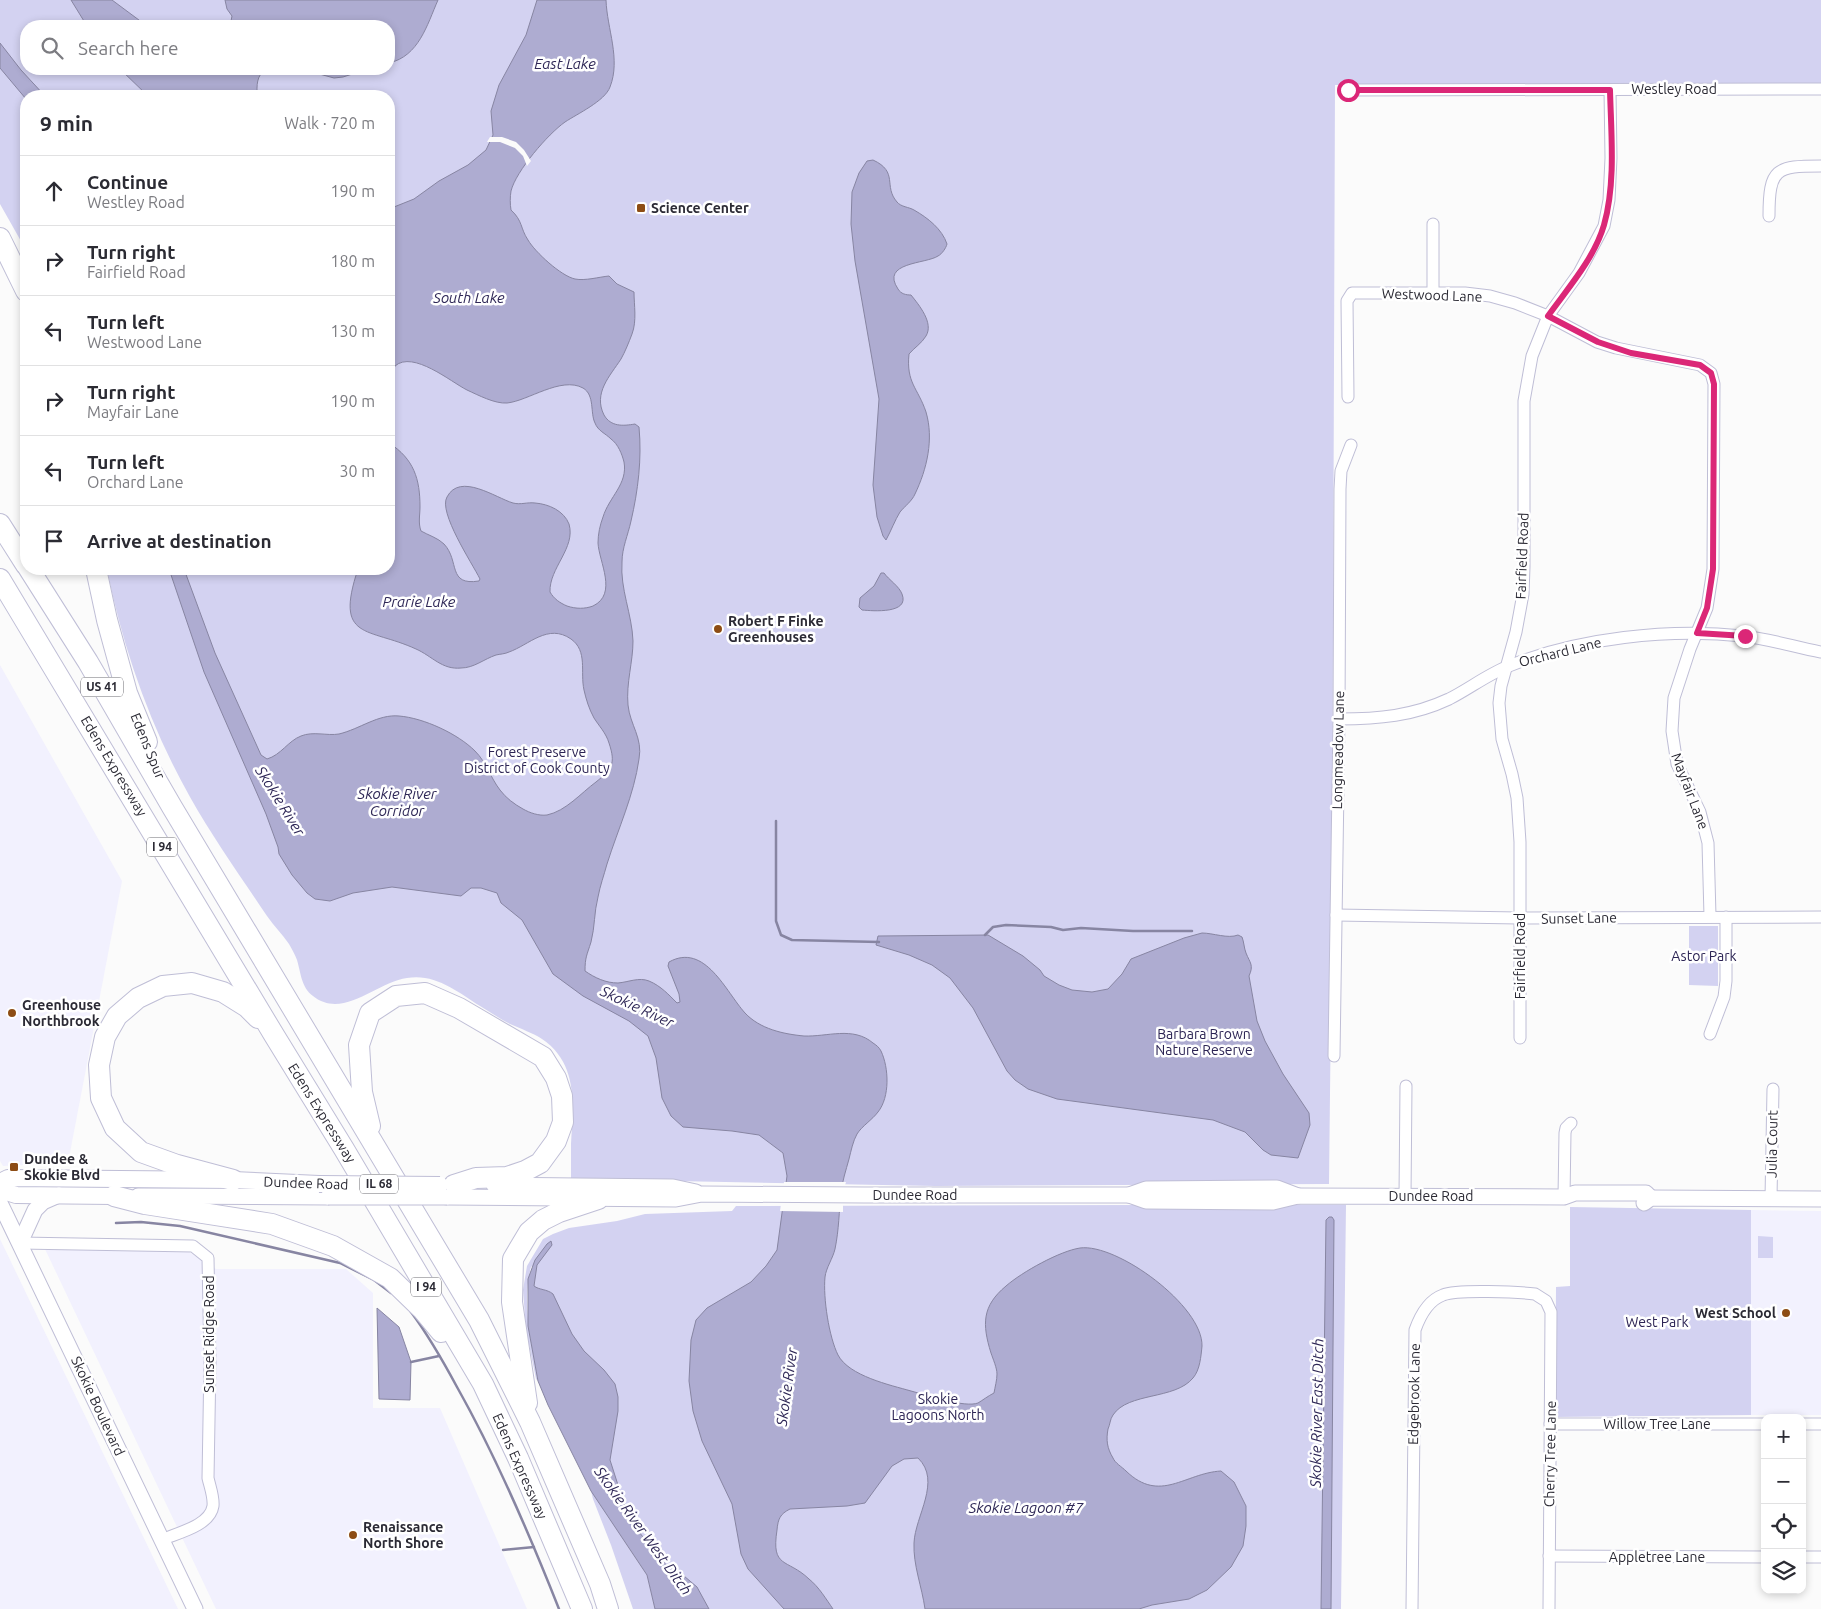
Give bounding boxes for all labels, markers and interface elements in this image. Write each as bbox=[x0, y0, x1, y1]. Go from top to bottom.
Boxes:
search box bbox=[20, 20, 395, 75]
icon: search bbox=[38, 34, 66, 62]
text: Search here bbox=[78, 37, 178, 59]
water label: East Lake bbox=[534, 55, 596, 72]
route start bbox=[1337, 79, 1360, 102]
street label: Westley Road bbox=[1631, 81, 1717, 97]
text: 9 min bbox=[40, 111, 93, 135]
text: Walk · 720 m bbox=[284, 114, 375, 132]
text: Continue bbox=[87, 171, 168, 193]
icon: ahead bbox=[40, 177, 68, 205]
text: 190 m bbox=[330, 182, 375, 200]
text: Westley Road bbox=[87, 193, 185, 211]
place label: Science Center bbox=[651, 200, 749, 216]
marker: Science Center bbox=[635, 202, 647, 214]
text: Turn right bbox=[87, 241, 175, 263]
icon: right bbox=[40, 247, 68, 275]
text: 180 m bbox=[330, 252, 375, 270]
text: Fairfield Road bbox=[87, 263, 186, 281]
street label: Westwood Lane bbox=[1381, 285, 1483, 305]
water label: South Lake bbox=[432, 289, 505, 306]
text: Turn left bbox=[87, 311, 165, 333]
icon: left bbox=[40, 317, 68, 345]
text: 130 m bbox=[330, 322, 375, 340]
text: Westwood Lane bbox=[87, 333, 202, 351]
text: Turn right bbox=[87, 381, 175, 403]
icon: right bbox=[40, 387, 68, 415]
text: 190 m bbox=[330, 392, 375, 410]
text: Mayfair Lane bbox=[87, 403, 179, 421]
text: Turn left bbox=[87, 451, 165, 473]
icon: left bbox=[40, 457, 68, 485]
text: 30 m bbox=[339, 462, 375, 480]
text: Orchard Lane bbox=[87, 473, 184, 491]
street label: Fairfield Road bbox=[1512, 512, 1532, 600]
icon: arrive bbox=[40, 527, 68, 555]
text: Arrive at destination bbox=[87, 530, 272, 552]
water label: Prarie Lake bbox=[383, 593, 456, 610]
place label: Robert F Finke Greenhouses bbox=[728, 613, 824, 645]
marker: Robert F Finke Greenhouses bbox=[712, 623, 724, 635]
route end bbox=[1734, 625, 1757, 648]
street label: Orchard Lane bbox=[1517, 634, 1603, 670]
road number: US 41 bbox=[81, 678, 123, 696]
street label: Longmeadow Lane bbox=[1329, 690, 1347, 810]
street label: Edens Spur bbox=[128, 711, 169, 782]
street label: Edens Expressway bbox=[78, 713, 150, 819]
park label: Forest Preserve District of Cook County bbox=[464, 744, 610, 776]
street label: Mayfair Lane bbox=[1668, 751, 1712, 831]
water label: Skokie River bbox=[252, 762, 309, 840]
water label: Skokie River Corridor bbox=[357, 785, 438, 819]
road number: I 94 bbox=[147, 838, 177, 856]
street label: Sunset Lane bbox=[1541, 909, 1617, 927]
street label: Fairfield Road bbox=[1512, 913, 1528, 999]
park label: Astor Park bbox=[1671, 948, 1737, 964]
water label: Skokie River bbox=[597, 982, 678, 1031]
place label: Greenhouse Northbrook bbox=[22, 997, 101, 1029]
marker: Greenhouse Northbrook bbox=[6, 1007, 18, 1019]
park label: Barbara Brown Nature Reserve bbox=[1155, 1026, 1253, 1058]
street label: Edens Expressway bbox=[285, 1060, 359, 1166]
street label: Julia Court bbox=[1763, 1109, 1781, 1178]
place label: Dundee & Skokie Blvd bbox=[24, 1151, 100, 1183]
marker: Dundee & Skokie Blvd bbox=[8, 1161, 20, 1173]
street label: Dundee Road bbox=[263, 1174, 349, 1192]
road number: IL 68 bbox=[360, 1174, 398, 1194]
street label: Dundee Road bbox=[873, 1187, 958, 1203]
street label: Dundee Road bbox=[1389, 1188, 1474, 1204]
street label: Sunset Ridge Road bbox=[201, 1275, 217, 1393]
road number: I 94 bbox=[411, 1277, 441, 1296]
place label: West School bbox=[1695, 1305, 1776, 1321]
marker: West School bbox=[1780, 1307, 1792, 1319]
park label: West Park bbox=[1625, 1314, 1689, 1330]
water label: Skokie River East Ditch bbox=[1307, 1338, 1326, 1489]
street label: Edgebrook Lane bbox=[1405, 1343, 1423, 1445]
water label: Skokie River bbox=[772, 1345, 801, 1428]
street label: Skokie Boulevard bbox=[68, 1354, 128, 1458]
park label: Skokie Lagoons North bbox=[891, 1391, 985, 1423]
street label: Cherry Tree Lane bbox=[1541, 1401, 1559, 1507]
street label: Edens Expressway bbox=[489, 1411, 551, 1522]
map controls bbox=[1761, 1414, 1806, 1594]
button: + bbox=[1761, 1414, 1806, 1459]
street label: Willow Tree Lane bbox=[1603, 1416, 1711, 1432]
button: − bbox=[1761, 1459, 1806, 1504]
water label: Skokie River West Ditch bbox=[591, 1463, 696, 1598]
water label: Skokie Lagoon #7 bbox=[968, 1499, 1084, 1516]
button: locate bbox=[1761, 1504, 1806, 1549]
place label: Renaissance North Shore bbox=[363, 1519, 443, 1551]
marker: Renaissance North Shore bbox=[347, 1529, 359, 1541]
street label: Appletree Lane bbox=[1609, 1549, 1705, 1565]
button: layers bbox=[1761, 1549, 1806, 1594]

